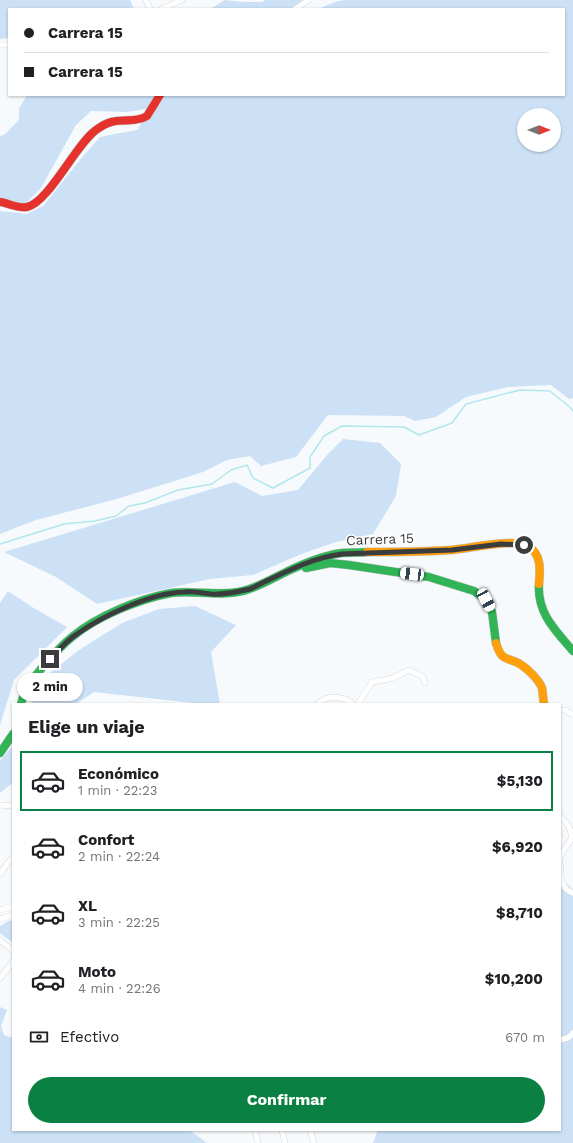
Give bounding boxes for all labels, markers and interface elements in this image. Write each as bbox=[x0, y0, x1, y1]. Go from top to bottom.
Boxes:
text: Carrera 15 bbox=[48, 24, 123, 42]
text: Carrera 15 bbox=[48, 63, 123, 81]
north arrow bbox=[517, 108, 561, 152]
map controls bbox=[517, 108, 561, 152]
street label: Carrera 15 bbox=[346, 530, 414, 548]
route start bbox=[515, 536, 533, 554]
car bbox=[399, 567, 425, 581]
car bbox=[475, 587, 497, 613]
route end bbox=[41, 650, 59, 668]
callout: 2 min bbox=[17, 673, 83, 701]
text: 2 min bbox=[32, 679, 68, 694]
text: Elige un viaje bbox=[28, 716, 145, 737]
icon: car bbox=[30, 763, 66, 799]
text: Económico bbox=[78, 765, 159, 783]
text: $5,130 bbox=[497, 772, 543, 790]
text: 1 min · 22:23 bbox=[78, 783, 157, 798]
icon: car bbox=[30, 829, 66, 865]
text: Confort bbox=[78, 831, 134, 849]
text: $6,920 bbox=[492, 838, 543, 856]
text: 2 min · 22:24 bbox=[78, 849, 160, 864]
icon: car bbox=[30, 895, 66, 931]
text: XL bbox=[78, 897, 97, 915]
text: $8,710 bbox=[496, 904, 543, 922]
text: 3 min · 22:25 bbox=[78, 915, 160, 930]
icon: car bbox=[30, 961, 66, 997]
text: Moto bbox=[78, 963, 116, 981]
text: $10,200 bbox=[485, 970, 543, 988]
text: 4 min · 22:26 bbox=[78, 981, 161, 996]
icon: cash bbox=[28, 1026, 50, 1048]
text: Efectivo bbox=[60, 1028, 119, 1046]
text: 670 m bbox=[505, 1030, 545, 1045]
button: Confirmar bbox=[28, 1077, 545, 1123]

